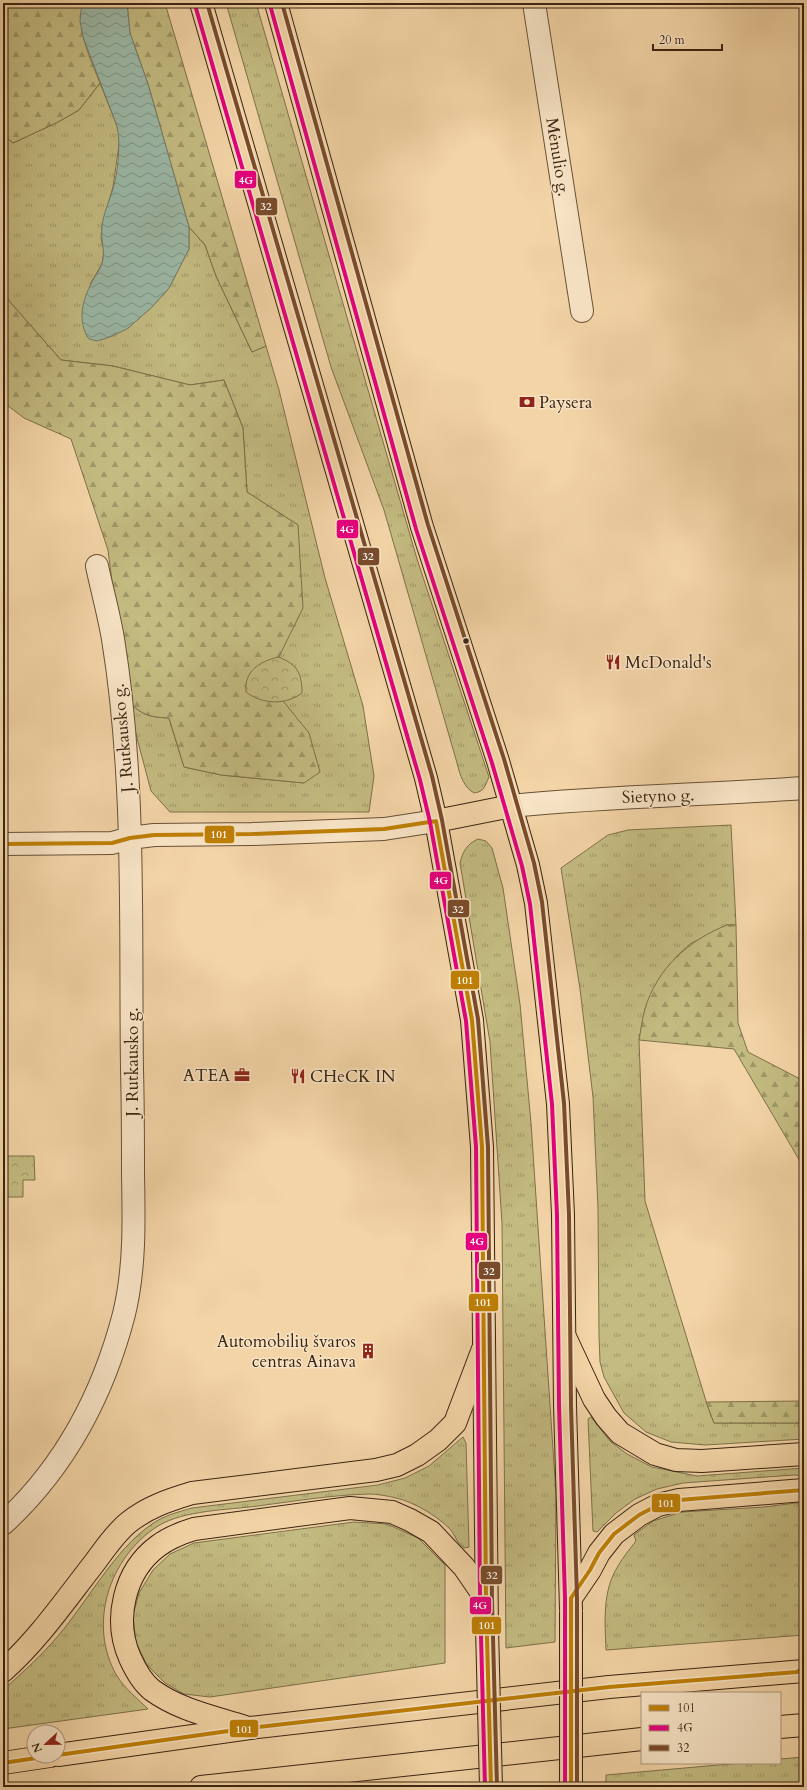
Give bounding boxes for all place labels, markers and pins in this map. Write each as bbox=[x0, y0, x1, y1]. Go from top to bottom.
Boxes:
place label: Paysera bbox=[539, 391, 593, 414]
bank icon: Paysera bbox=[518, 393, 536, 411]
unlabelled marker bbox=[461, 636, 471, 646]
place label: McDonald's bbox=[625, 651, 712, 674]
restaurant icon: McDonald's bbox=[604, 653, 622, 671]
place label: ATEA bbox=[183, 1064, 231, 1087]
place label: CHeCK IN bbox=[310, 1065, 396, 1088]
office icon: ATEA bbox=[233, 1066, 251, 1084]
restaurant icon: CHeCK IN bbox=[289, 1067, 307, 1085]
place label: Automobilių švaros centras Ainava bbox=[217, 1330, 357, 1373]
building icon: Automobilių švaros centras Ainava bbox=[359, 1342, 377, 1360]

